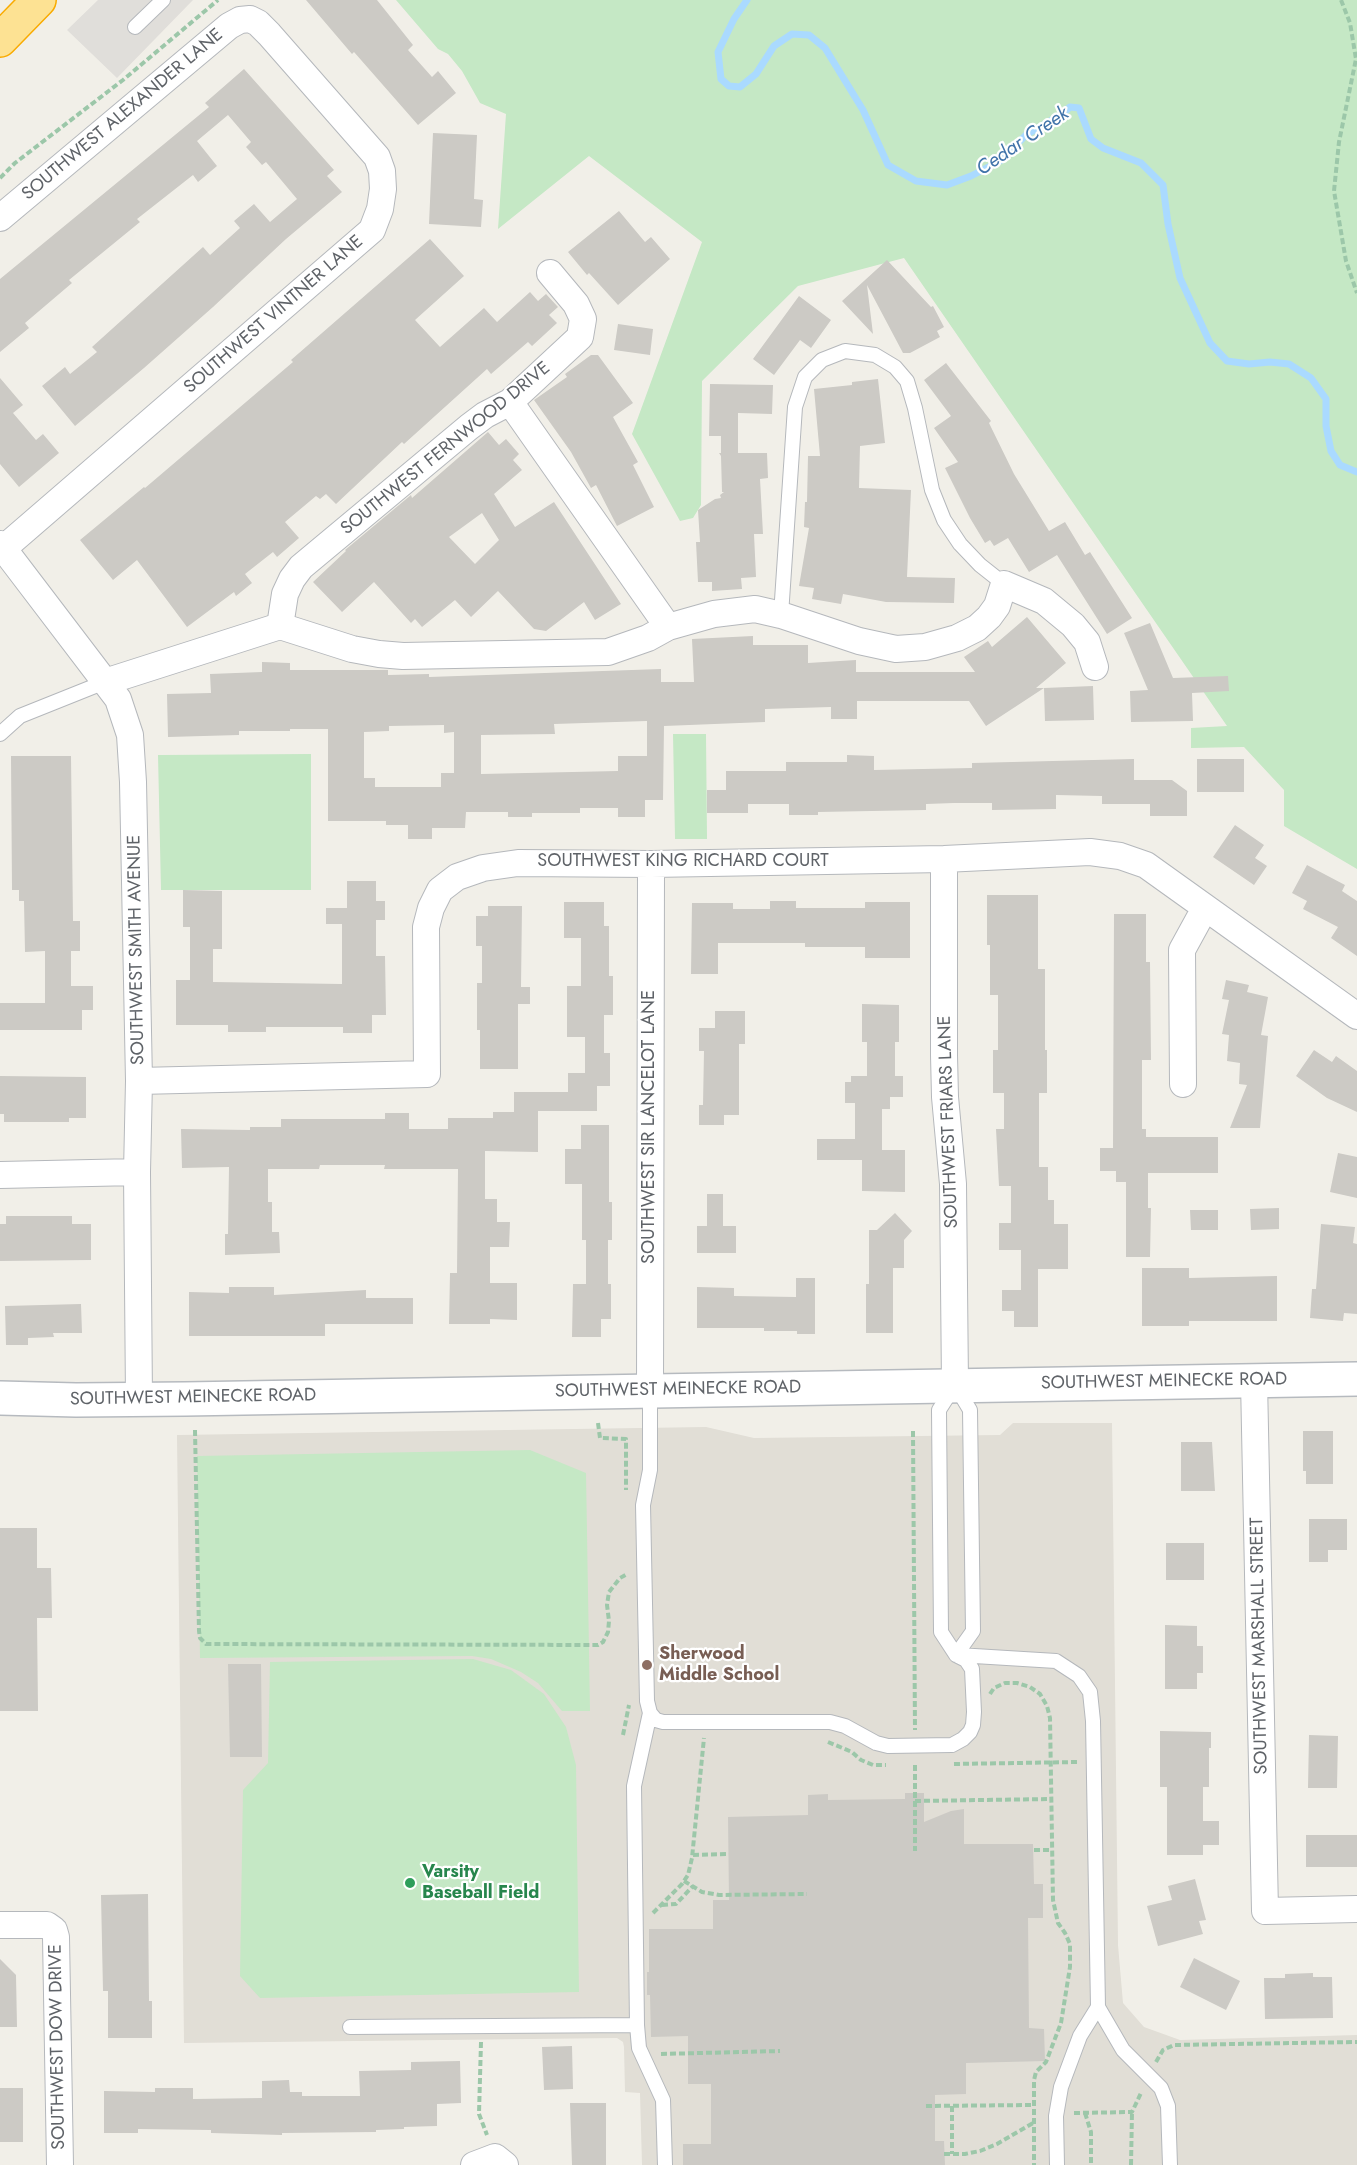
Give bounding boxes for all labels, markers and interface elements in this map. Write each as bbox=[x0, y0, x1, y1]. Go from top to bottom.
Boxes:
street label: SOUTHWEST ALEXANDER LANE bbox=[18, 25, 228, 205]
water label: Cedar Creek bbox=[972, 102, 1074, 182]
street label: SOUTHWEST VINTNER LANE bbox=[180, 231, 368, 399]
street label: SOUTHWEST FERNWOOD DRIVE bbox=[337, 358, 555, 540]
street label: SOUTHWEST SMITH AVENUE bbox=[124, 835, 150, 1065]
street label: SOUTHWEST KING RICHARD COURT bbox=[537, 851, 829, 873]
street label: SOUTHWEST SIR LANCELOT LANE bbox=[639, 990, 661, 1264]
street label: SOUTHWEST FRIARS LANE bbox=[934, 1015, 964, 1229]
street label: SOUTHWEST MEINECKE ROAD bbox=[1041, 1369, 1287, 1395]
street label: SOUTHWEST MEINECKE ROAD bbox=[555, 1377, 801, 1403]
street label: SOUTHWEST MEINECKE ROAD bbox=[70, 1385, 316, 1411]
street label: SOUTHWEST MARSHALL STREET bbox=[1247, 1517, 1273, 1775]
place label: Sherwood Middle School bbox=[659, 1644, 779, 1686]
marker: Sherwood Middle School bbox=[640, 1658, 654, 1672]
place label: Varsity Baseball Field bbox=[422, 1862, 539, 1904]
marker: Varsity Baseball Field bbox=[403, 1876, 417, 1890]
street label: SOUTHWEST DOW DRIVE bbox=[45, 1944, 71, 2150]

